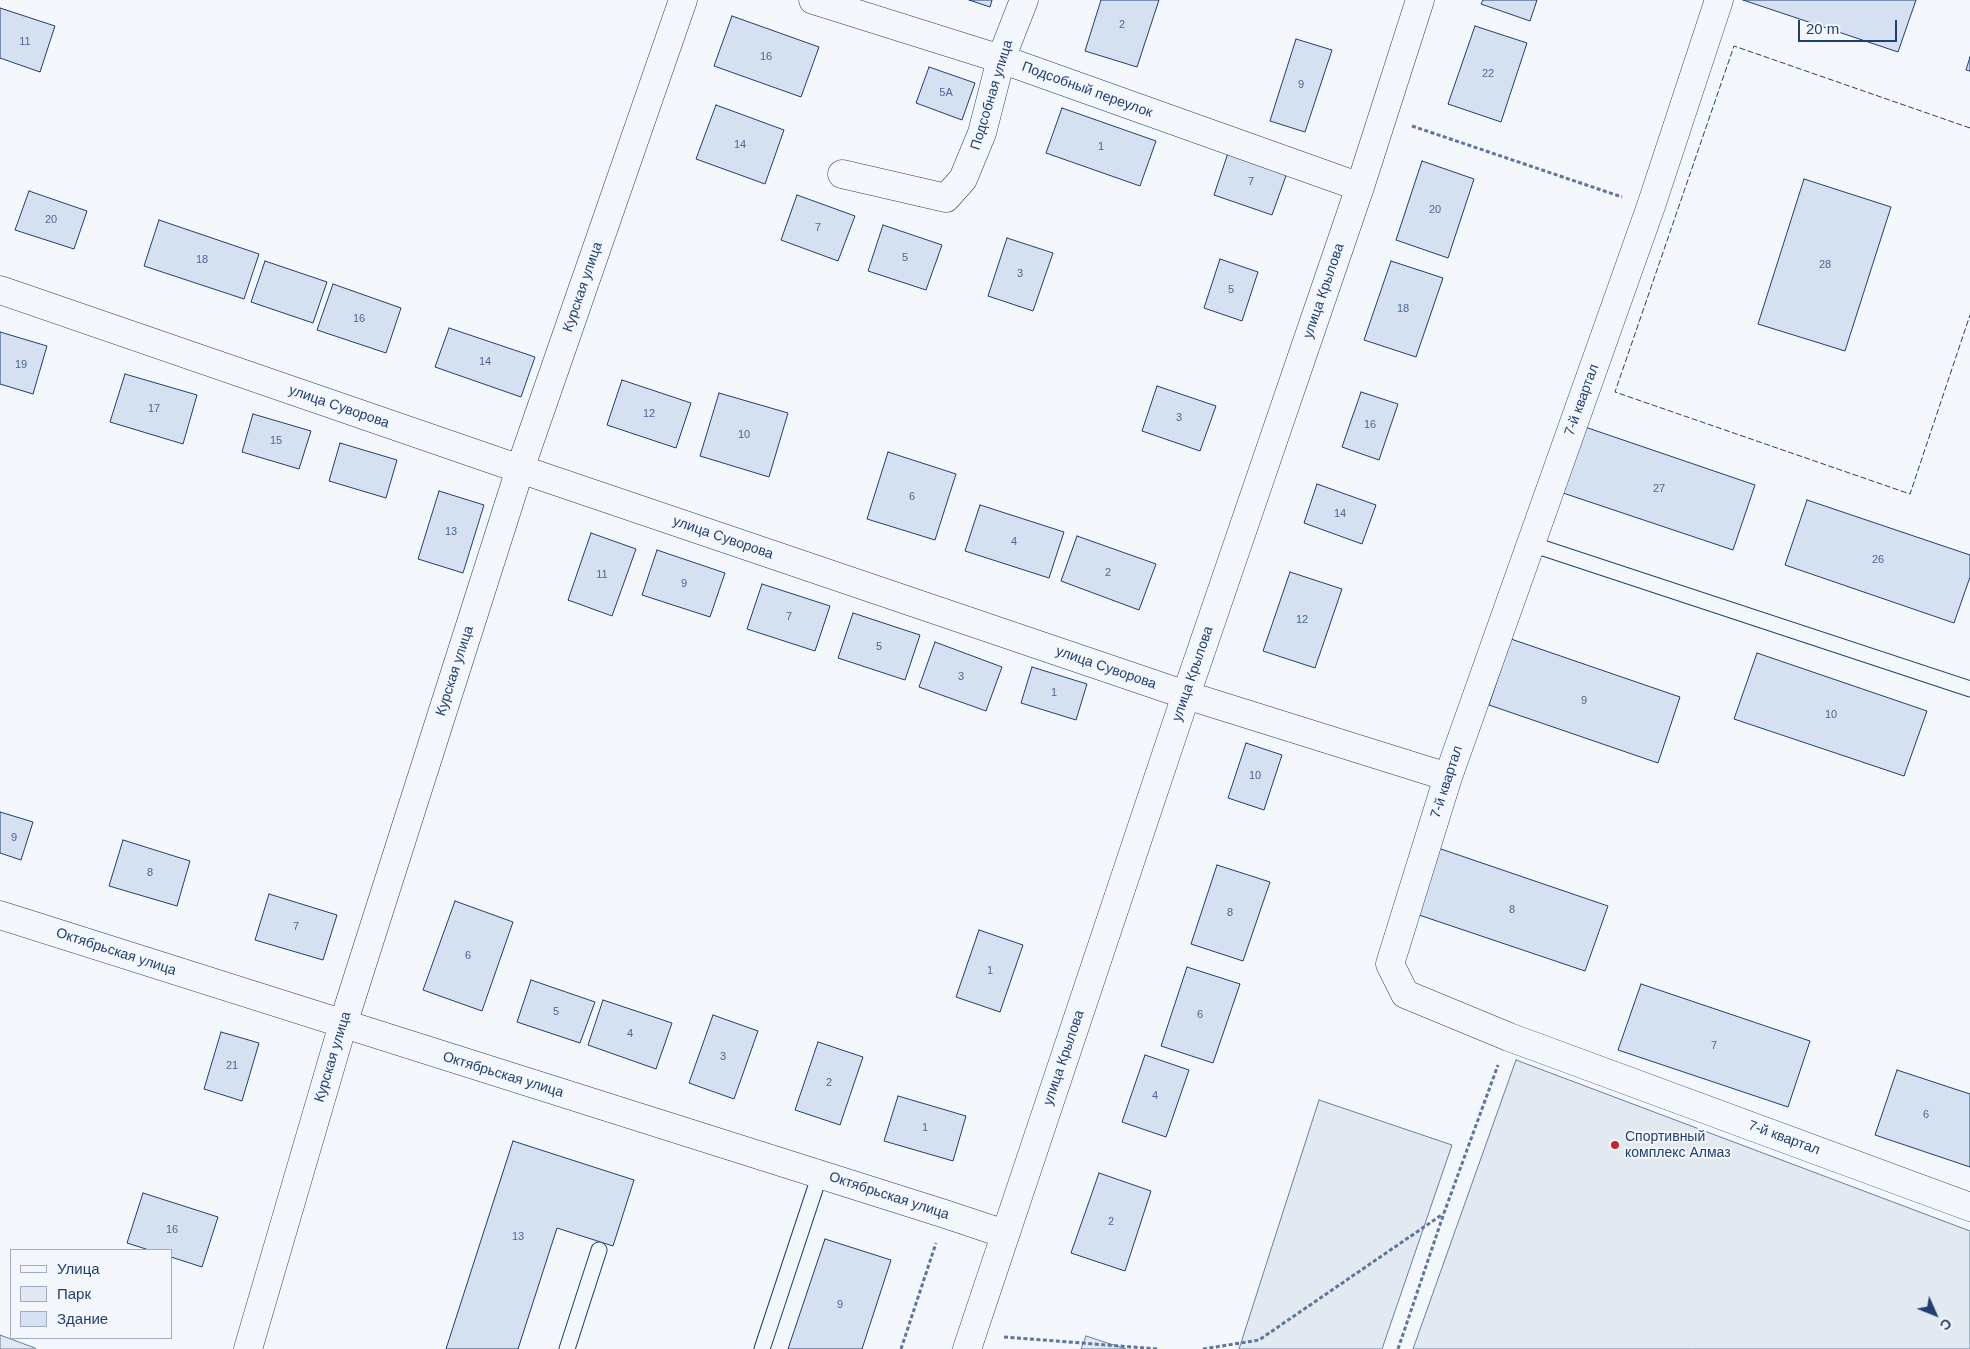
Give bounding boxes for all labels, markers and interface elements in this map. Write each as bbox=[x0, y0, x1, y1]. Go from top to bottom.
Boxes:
scale bar bbox=[1800, 10, 1899, 42]
house number: 2 bbox=[1119, 18, 1125, 32]
text: 20 m bbox=[1806, 20, 1839, 37]
house number: 11 bbox=[19, 35, 31, 49]
street label: Подсобная улица bbox=[967, 38, 1017, 152]
house number: 16 bbox=[760, 50, 772, 64]
street label: Подсобный переулок bbox=[1019, 59, 1155, 121]
house number: 22 bbox=[1482, 67, 1494, 81]
house number: 9 bbox=[1298, 78, 1304, 92]
house number: 5А bbox=[939, 86, 953, 100]
house number: 14 bbox=[734, 138, 746, 152]
house number: 1 bbox=[1098, 140, 1104, 154]
house number: 7 bbox=[1248, 175, 1254, 189]
house number: 20 bbox=[1429, 203, 1441, 217]
house number: 20 bbox=[45, 213, 57, 227]
house number: 7 bbox=[815, 221, 821, 235]
street label: Курская улица bbox=[560, 240, 606, 334]
street label: улица Крылова bbox=[1300, 241, 1348, 341]
house number: 5 bbox=[902, 251, 908, 265]
house number: 18 bbox=[196, 253, 208, 267]
house number: 28 bbox=[1819, 258, 1831, 272]
house number: 3 bbox=[1017, 267, 1023, 281]
house number: 5 bbox=[1228, 283, 1234, 297]
house number: 18 bbox=[1397, 302, 1409, 316]
house number: 16 bbox=[353, 312, 365, 326]
house number: 14 bbox=[479, 355, 491, 369]
house number: 19 bbox=[15, 358, 27, 372]
street label: 7-й квартал bbox=[1561, 362, 1603, 438]
street label: улица Суворова bbox=[287, 382, 391, 432]
house number: 17 bbox=[148, 402, 160, 416]
house number: 12 bbox=[643, 407, 655, 421]
house number: 3 bbox=[1176, 411, 1182, 425]
house number: 16 bbox=[1364, 418, 1376, 432]
house number: 10 bbox=[738, 428, 750, 442]
house number: 15 bbox=[270, 434, 282, 448]
house number: 27 bbox=[1653, 482, 1665, 496]
house number: 6 bbox=[909, 490, 915, 504]
house number: 14 bbox=[1334, 507, 1346, 521]
street label: улица Суворова bbox=[671, 513, 775, 563]
house number: 13 bbox=[445, 525, 457, 539]
house number: 4 bbox=[1011, 535, 1017, 549]
house number: 26 bbox=[1872, 553, 1884, 567]
house number: 2 bbox=[1105, 566, 1111, 580]
house number: 11 bbox=[596, 568, 608, 582]
house number: 9 bbox=[681, 577, 687, 591]
house number: 7 bbox=[786, 610, 792, 624]
house number: 12 bbox=[1296, 613, 1308, 627]
street label: Курская улица bbox=[432, 624, 478, 718]
street label: улица Крылова bbox=[1169, 624, 1217, 724]
house number: 5 bbox=[876, 640, 882, 654]
street label: улица Суворова bbox=[1054, 643, 1158, 693]
house number: 3 bbox=[958, 670, 964, 684]
house number: 1 bbox=[1051, 686, 1057, 700]
house number: 9 bbox=[1581, 694, 1587, 708]
house number: 10 bbox=[1825, 708, 1837, 722]
street label: 7-й квартал bbox=[1427, 744, 1467, 820]
house number: 10 bbox=[1249, 769, 1261, 783]
house number: 9 bbox=[11, 831, 17, 845]
house number: 8 bbox=[147, 866, 153, 880]
house number: 8 bbox=[1509, 903, 1515, 917]
house number: 8 bbox=[1227, 906, 1233, 920]
house number: 7 bbox=[293, 920, 299, 934]
street label: Октябрьская улица bbox=[54, 925, 178, 979]
house number: 6 bbox=[465, 949, 471, 963]
house number: 1 bbox=[987, 964, 993, 978]
house number: 5 bbox=[553, 1005, 559, 1019]
street label: улица Крылова bbox=[1040, 1008, 1088, 1108]
house number: 6 bbox=[1197, 1008, 1203, 1022]
street label: Курская улица bbox=[311, 1010, 355, 1104]
house number: 4 bbox=[627, 1027, 633, 1041]
house number: 7 bbox=[1711, 1039, 1717, 1053]
street label: Октябрьская улица bbox=[441, 1049, 565, 1101]
house number: 3 bbox=[720, 1050, 726, 1064]
house number: 21 bbox=[226, 1059, 238, 1073]
house number: 2 bbox=[826, 1076, 832, 1090]
house number: 4 bbox=[1152, 1089, 1158, 1103]
house number: 6 bbox=[1923, 1108, 1929, 1122]
street label: 7-й квартал bbox=[1746, 1117, 1822, 1159]
house number: 1 bbox=[922, 1121, 928, 1135]
place label: Спортивный комплекс Алмаз bbox=[1625, 1129, 1731, 1162]
marker: Спортивный комплекс Алмаз bbox=[1609, 1139, 1621, 1151]
street label: Октябрьская улица bbox=[827, 1169, 951, 1223]
house number: 2 bbox=[1108, 1215, 1114, 1229]
house number: 16 bbox=[166, 1223, 178, 1237]
house number: 13 bbox=[512, 1230, 524, 1244]
legend bbox=[10, 1249, 172, 1339]
text: Улица bbox=[57, 1260, 100, 1277]
text: Парк bbox=[57, 1285, 91, 1302]
north arrow bbox=[1910, 1289, 1960, 1339]
house number: 9 bbox=[837, 1298, 843, 1312]
text: Здание bbox=[57, 1310, 108, 1327]
text: С bbox=[1937, 1315, 1955, 1334]

